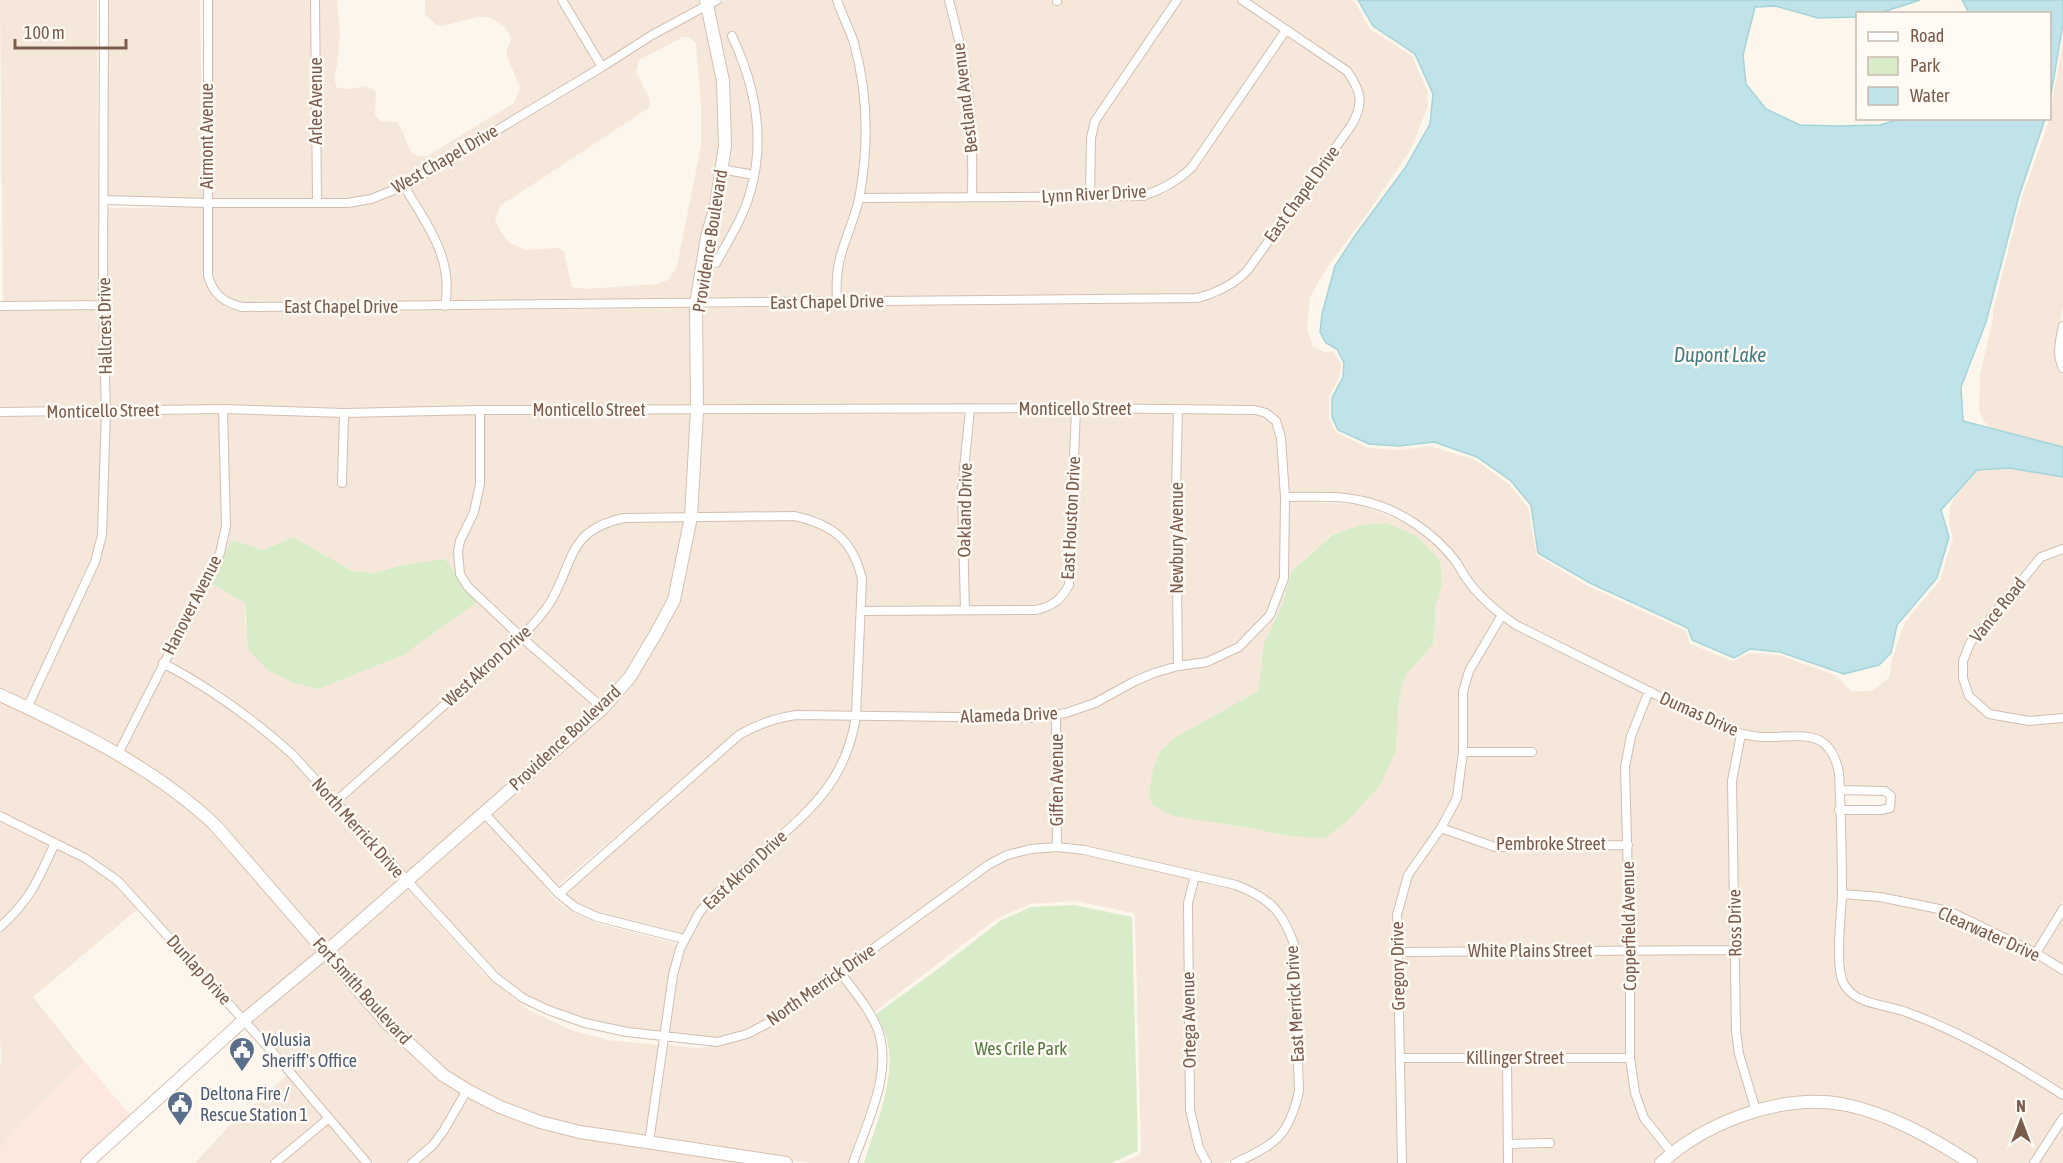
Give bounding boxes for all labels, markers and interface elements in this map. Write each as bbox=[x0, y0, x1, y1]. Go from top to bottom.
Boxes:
scale bar bbox=[15, 12, 126, 50]
legend bbox=[1856, 12, 2051, 120]
text: 100 m bbox=[24, 22, 65, 43]
text: Road bbox=[1910, 25, 1944, 46]
street label: Bestland Avenue bbox=[947, 42, 982, 154]
text: Park bbox=[1910, 55, 1940, 76]
street label: Arlee Avenue bbox=[305, 57, 326, 145]
street label: Airmont Avenue bbox=[196, 83, 217, 189]
text: Water bbox=[1910, 85, 1950, 106]
street label: West Chapel Drive bbox=[388, 120, 501, 197]
street label: East Chapel Drive bbox=[1260, 141, 1344, 246]
street label: Providence Boulevard bbox=[688, 168, 731, 314]
street label: Lynn River Drive bbox=[1041, 180, 1147, 207]
street label: Hallcrest Drive bbox=[93, 277, 116, 375]
street label: East Chapel Drive bbox=[770, 290, 884, 313]
street label: East Chapel Drive bbox=[284, 296, 398, 317]
water label: Dupont Lake bbox=[1674, 343, 1766, 366]
street label: Monticello Street bbox=[1018, 398, 1132, 419]
street label: Monticello Street bbox=[46, 399, 160, 422]
street label: Monticello Street bbox=[532, 399, 646, 420]
street label: East Houston Drive bbox=[1057, 456, 1084, 580]
street label: Oakland Drive bbox=[953, 463, 976, 557]
street label: Newbury Avenue bbox=[1166, 482, 1187, 594]
street label: Hanover Avenue bbox=[157, 552, 226, 658]
street label: Vance Road bbox=[1965, 573, 2030, 646]
street label: West Akron Drive bbox=[438, 621, 535, 711]
street label: Providence Boulevard bbox=[505, 681, 625, 795]
street label: Dumas Drive bbox=[1657, 687, 1742, 740]
street label: Alameda Drive bbox=[960, 702, 1058, 727]
street label: Giffen Avenue bbox=[1046, 734, 1067, 826]
street label: North Merrick Drive bbox=[308, 773, 409, 882]
street label: East Akron Drive bbox=[698, 826, 791, 914]
street label: Pembroke Street bbox=[1496, 833, 1606, 854]
street label: Copperfield Avenue bbox=[1617, 861, 1640, 991]
street label: Ross Drive bbox=[1723, 889, 1746, 957]
street label: Clearwater Drive bbox=[1935, 902, 2043, 965]
street label: Gregory Drive bbox=[1386, 921, 1409, 1011]
street label: Dunlap Drive bbox=[163, 930, 236, 1009]
street label: Fort Smith Boulevard bbox=[309, 933, 416, 1049]
street label: North Merrick Drive bbox=[762, 939, 879, 1030]
street label: White Plains Street bbox=[1468, 940, 1592, 961]
street label: East Merrick Drive bbox=[1281, 945, 1308, 1063]
street label: Ortega Avenue bbox=[1177, 971, 1200, 1069]
place label: Volusia Sheriff's Office bbox=[262, 1029, 357, 1071]
public building icon: Volusia Sheriff's Office bbox=[227, 1035, 257, 1073]
park label: Wes Crile Park bbox=[975, 1038, 1067, 1059]
street label: Killinger Street bbox=[1466, 1047, 1564, 1068]
place label: Deltona Fire / Rescue Station 1 bbox=[200, 1083, 308, 1125]
public building icon: Deltona Fire / Rescue Station 1 bbox=[165, 1089, 195, 1127]
north arrow bbox=[1991, 1091, 2051, 1151]
text: N bbox=[2016, 1097, 2026, 1115]

